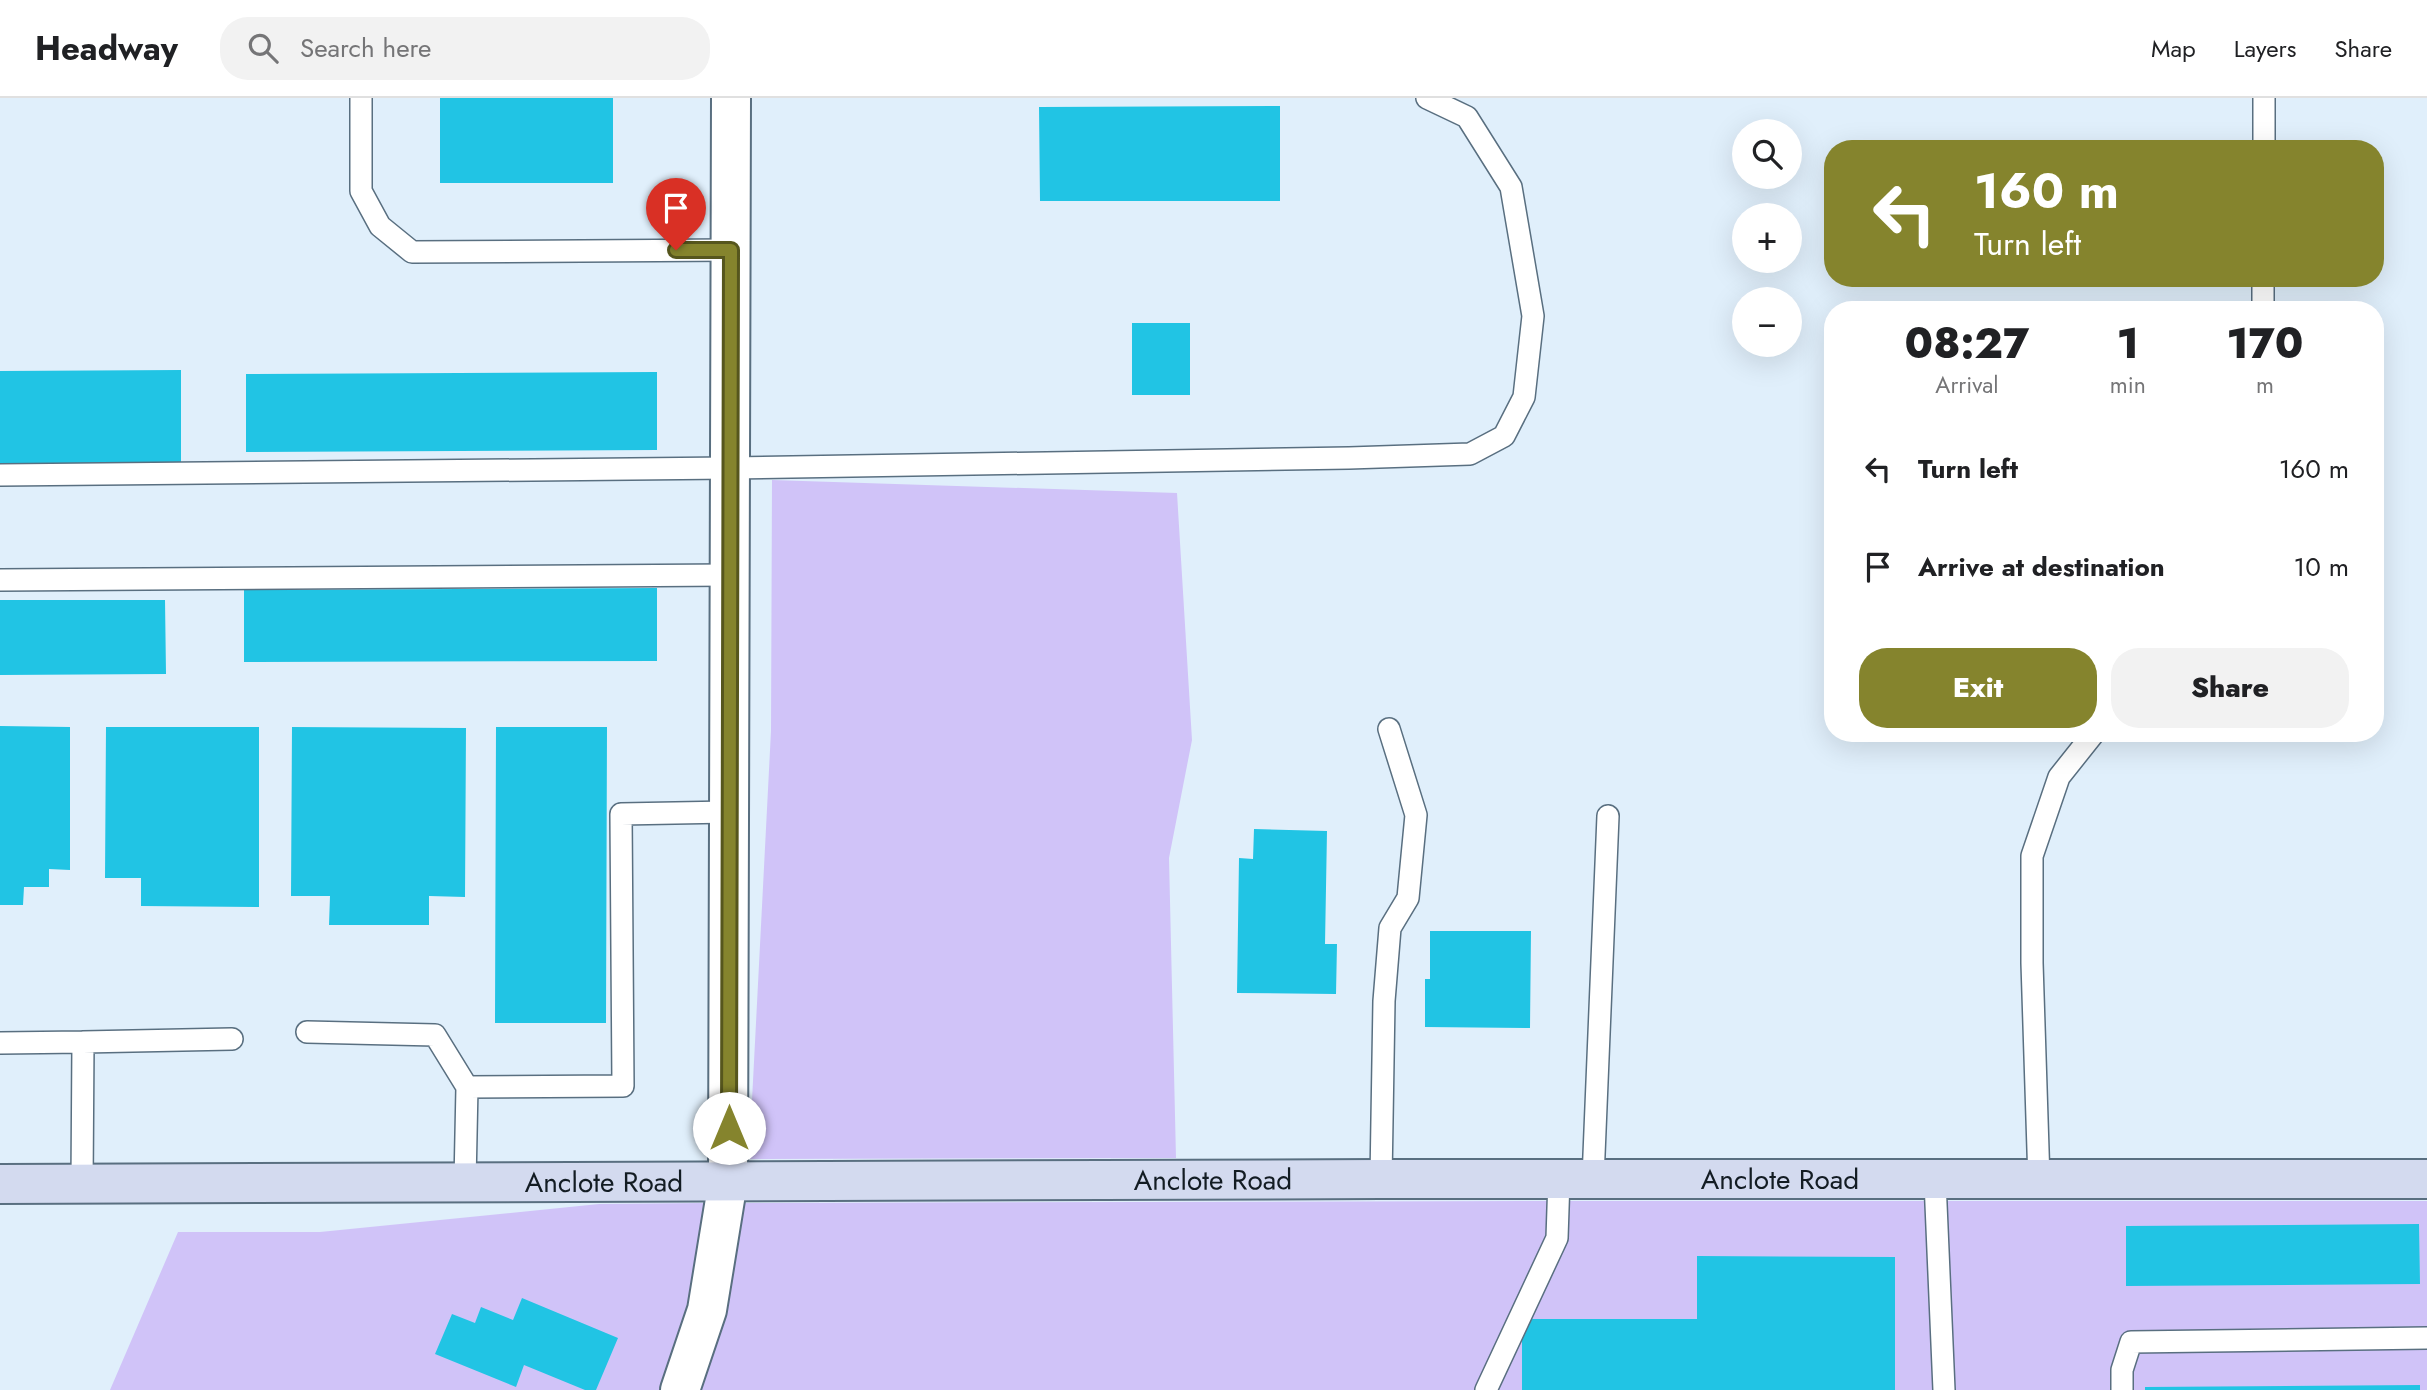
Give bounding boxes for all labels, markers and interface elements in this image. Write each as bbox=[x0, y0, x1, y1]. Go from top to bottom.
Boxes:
search box bbox=[220, 17, 710, 80]
text: Headway bbox=[35, 25, 178, 72]
icon: search bbox=[244, 29, 282, 67]
text: Search here bbox=[300, 29, 431, 67]
text: Map bbox=[2151, 31, 2196, 66]
text: Layers bbox=[2234, 31, 2296, 66]
text: Share bbox=[2334, 31, 2392, 66]
map controls bbox=[1732, 119, 1802, 357]
button: search bbox=[1732, 119, 1802, 189]
text: 160 m bbox=[1974, 156, 2119, 226]
icon: left bbox=[1859, 168, 1950, 259]
pin bbox=[646, 178, 706, 250]
icon: arrive bbox=[657, 189, 695, 227]
button: + bbox=[1732, 203, 1802, 273]
text: Turn left bbox=[1974, 221, 2081, 267]
button: − bbox=[1732, 287, 1802, 357]
text: 08:27 bbox=[1905, 313, 2029, 374]
text: 1 bbox=[2117, 313, 2139, 374]
text: 170 bbox=[2226, 313, 2303, 374]
text: Arrival bbox=[1935, 368, 1999, 402]
text: min bbox=[2110, 368, 2146, 402]
text: m bbox=[2256, 368, 2274, 402]
icon: left bbox=[1859, 450, 1897, 488]
text: Turn left bbox=[1918, 450, 2018, 488]
text: 160 m bbox=[2279, 450, 2349, 488]
icon: arrive bbox=[1859, 548, 1897, 586]
text: Arrive at destination bbox=[1918, 548, 2165, 586]
text: 10 m bbox=[2294, 548, 2349, 586]
button: Exit bbox=[1859, 648, 2097, 728]
button: Share bbox=[2111, 648, 2349, 728]
position arrow bbox=[692, 1091, 766, 1165]
street label: Anclote Road bbox=[1134, 1159, 1292, 1201]
street label: Anclote Road bbox=[1701, 1159, 1859, 1200]
street label: Anclote Road bbox=[525, 1162, 683, 1203]

